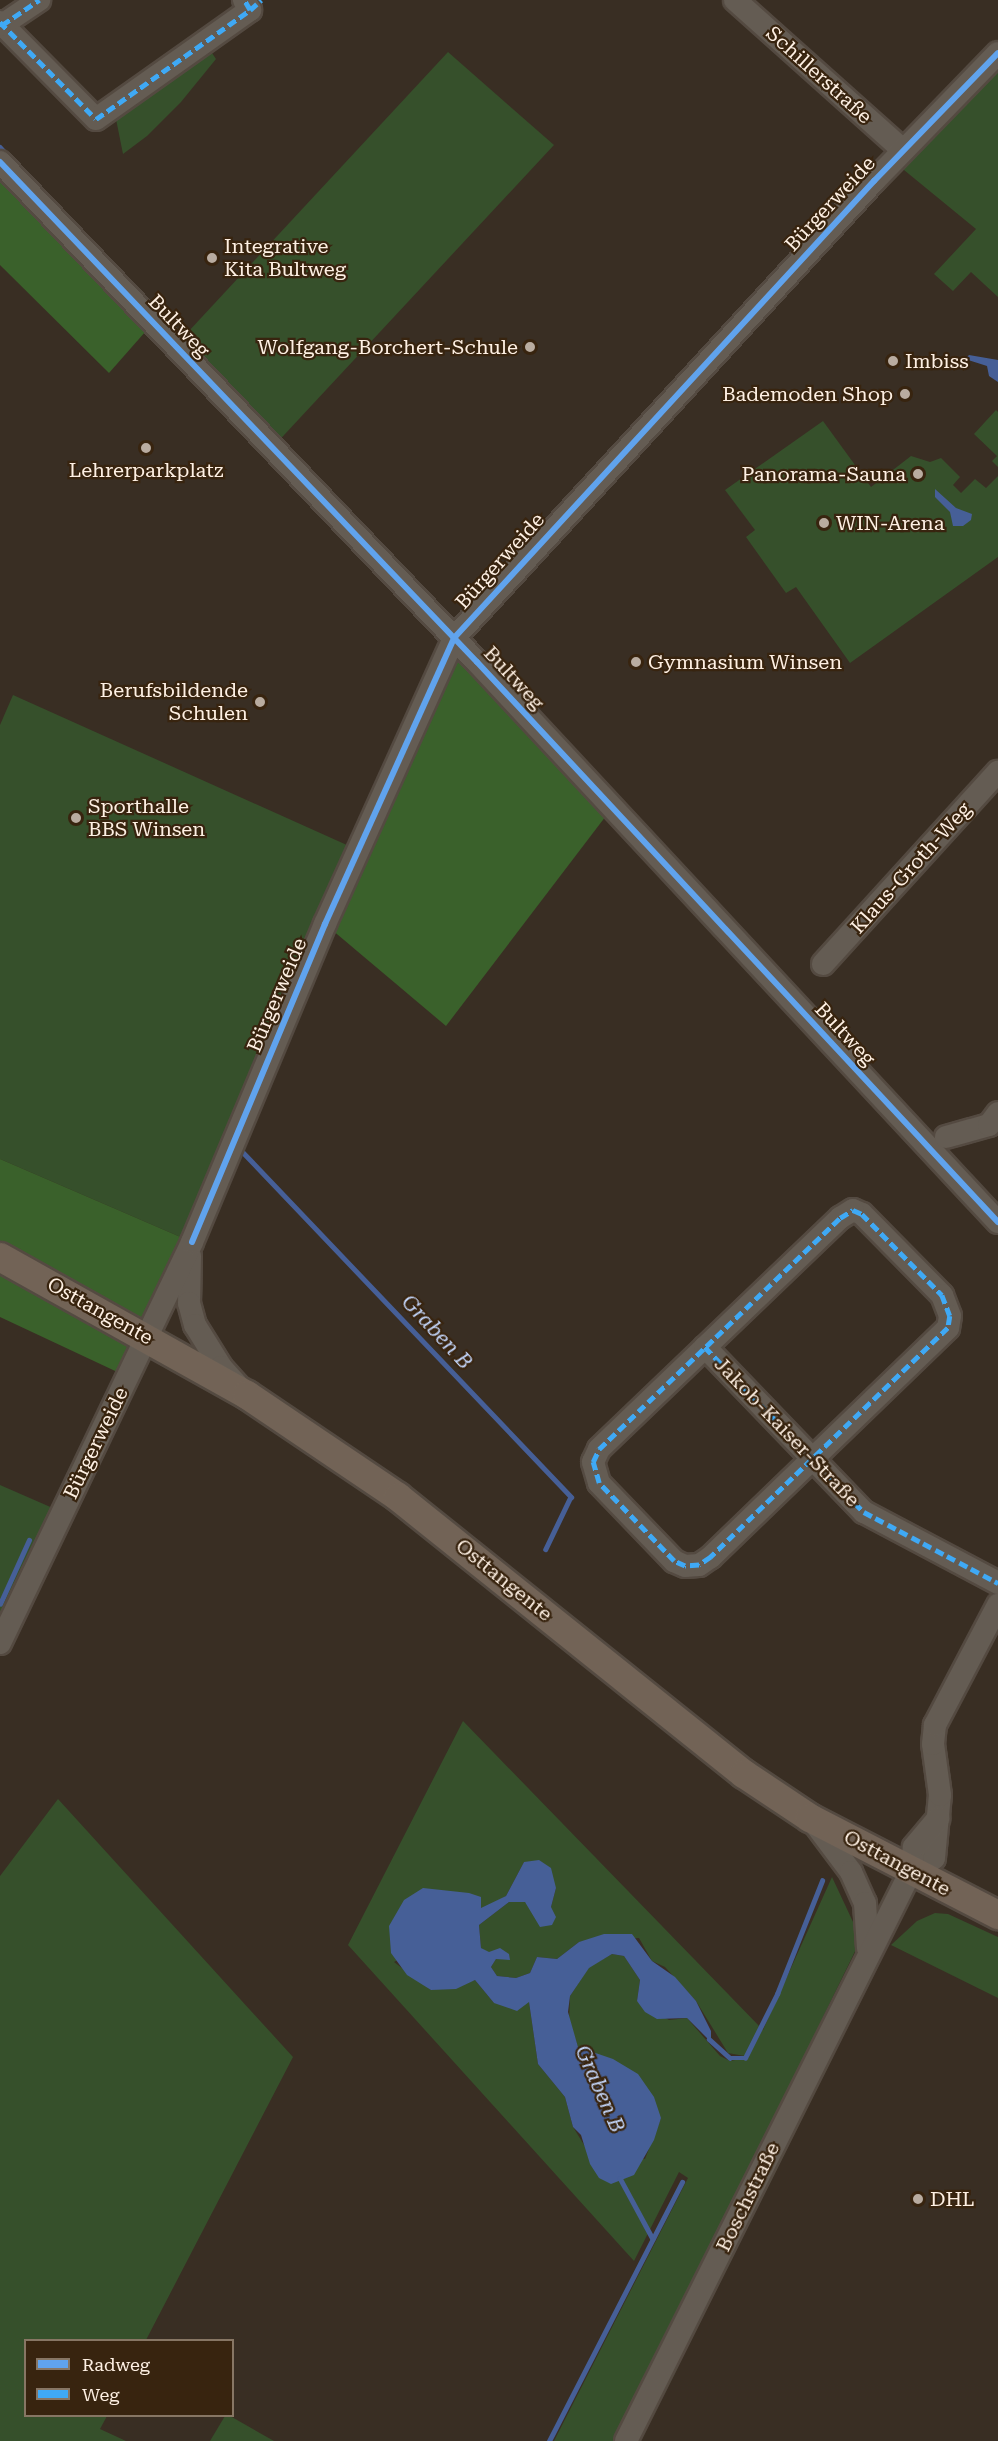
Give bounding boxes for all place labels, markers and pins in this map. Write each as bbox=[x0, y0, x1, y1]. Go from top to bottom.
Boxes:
place label: Integrative Kita Bultweg bbox=[224, 234, 346, 281]
marker: Integrative Kita Bultweg bbox=[205, 251, 219, 265]
place label: Wolfgang-Borchert-Schule bbox=[258, 335, 518, 359]
marker: Wolfgang-Borchert-Schule bbox=[523, 340, 537, 354]
place label: Imbiss bbox=[905, 349, 969, 373]
marker: Imbiss bbox=[886, 354, 900, 368]
place label: Bademoden Shop bbox=[722, 382, 893, 406]
marker: Bademoden Shop bbox=[898, 387, 912, 401]
marker: Lehrerparkplatz bbox=[139, 441, 153, 455]
place label: Lehrerparkplatz bbox=[69, 458, 223, 482]
place label: Panorama-Sauna bbox=[741, 462, 906, 486]
marker: Panorama-Sauna bbox=[911, 467, 925, 481]
place label: WIN-Arena bbox=[836, 511, 944, 535]
marker: WIN-Arena bbox=[817, 516, 831, 530]
place label: Gymnasium Winsen bbox=[648, 650, 842, 674]
marker: Gymnasium Winsen bbox=[629, 655, 643, 669]
place label: Berufsbildende Schulen bbox=[100, 678, 248, 725]
marker: Berufsbildende Schulen bbox=[253, 695, 267, 709]
place label: Sporthalle BBS Winsen bbox=[88, 795, 205, 842]
marker: Sporthalle BBS Winsen bbox=[69, 811, 83, 825]
place label: DHL bbox=[930, 2187, 974, 2211]
marker: DHL bbox=[911, 2192, 925, 2206]

